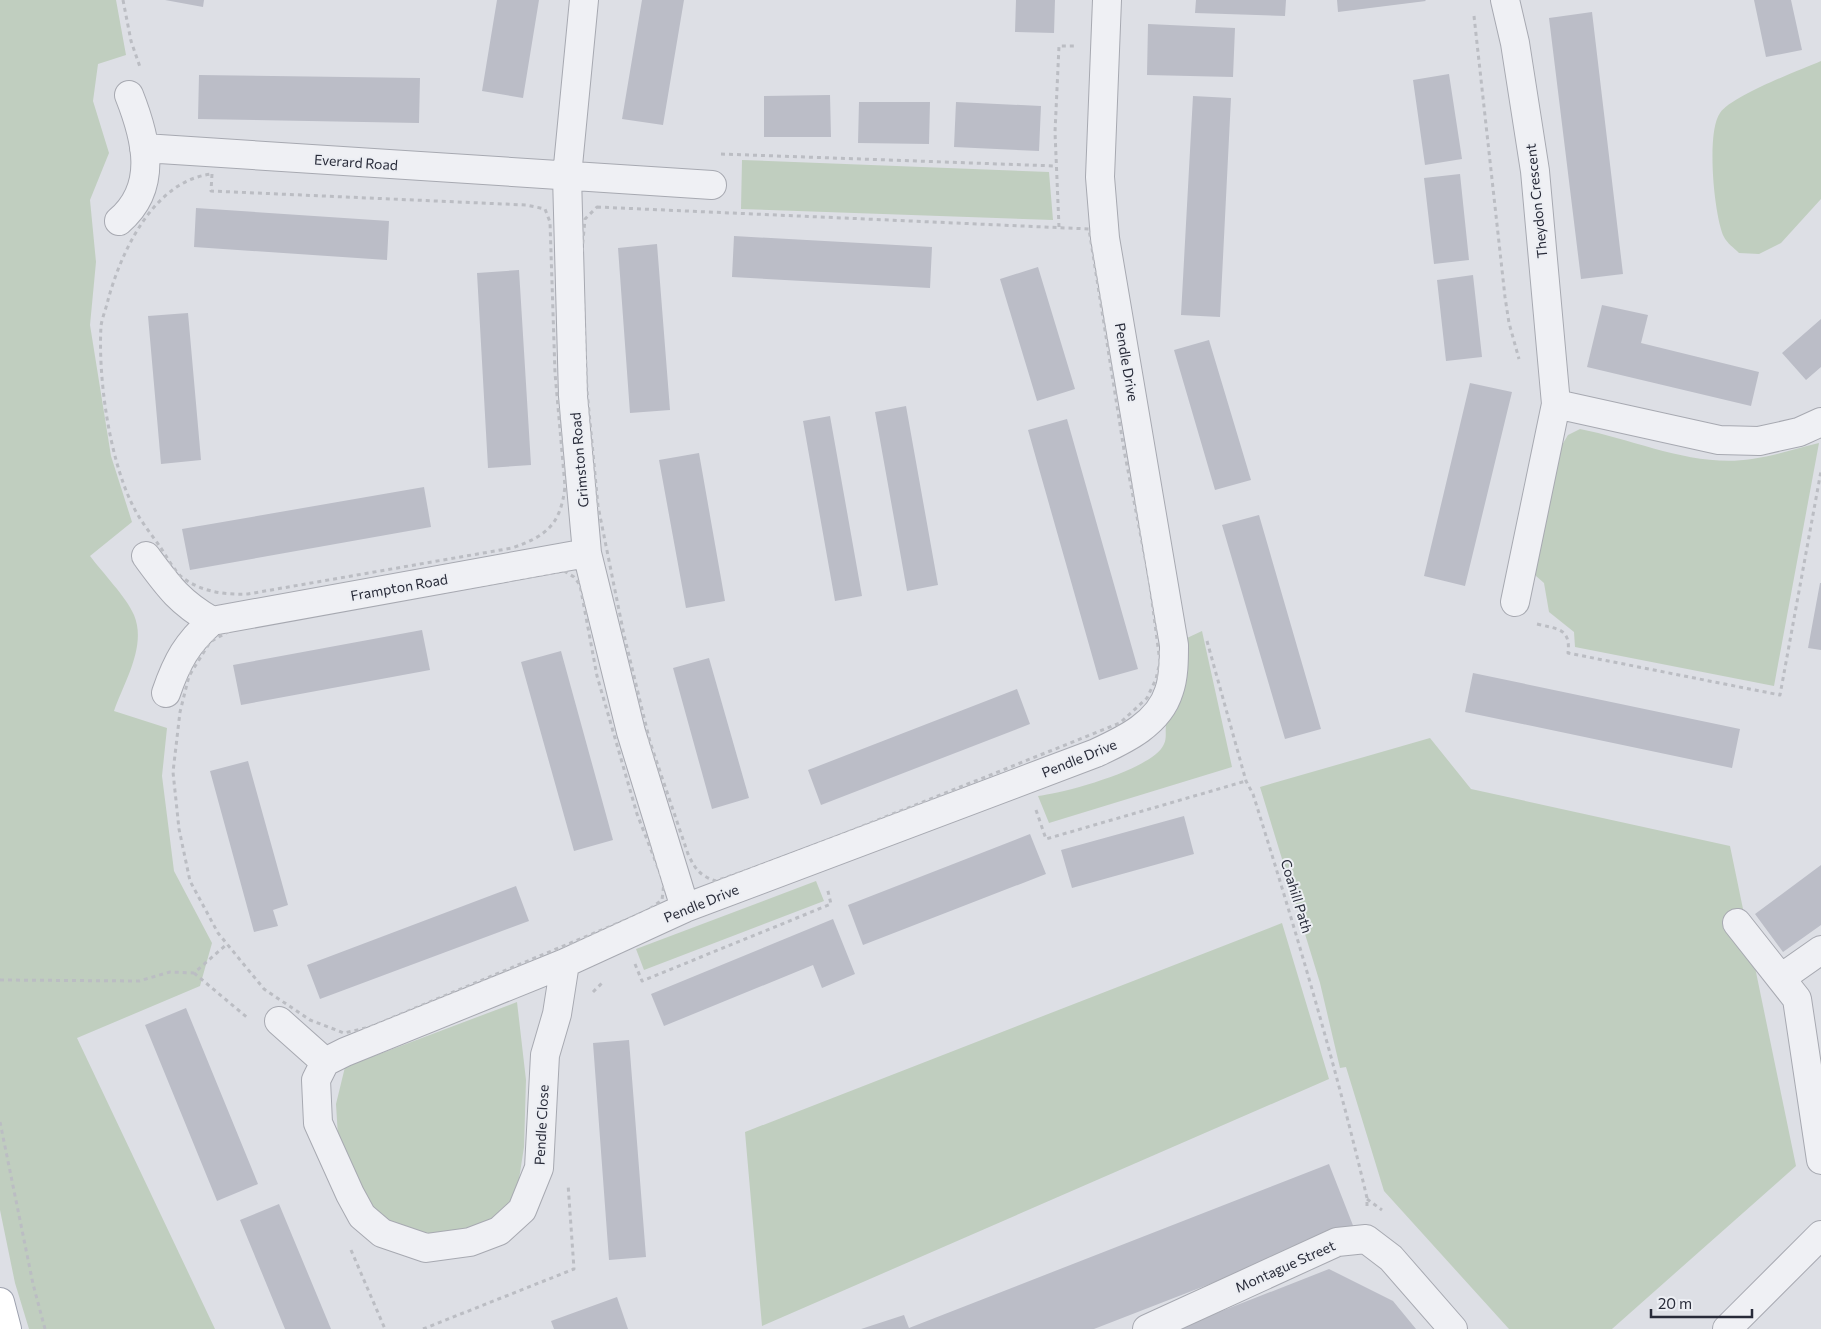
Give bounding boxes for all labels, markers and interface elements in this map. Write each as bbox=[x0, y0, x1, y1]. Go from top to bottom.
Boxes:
street label: Theydon Crescent bbox=[1521, 143, 1550, 259]
street label: Everard Road bbox=[314, 151, 398, 173]
street label: Pendle Drive bbox=[1112, 321, 1142, 403]
street label: Grimston Road bbox=[566, 412, 592, 508]
street label: Frampton Road bbox=[349, 570, 449, 604]
street label: Pendle Drive bbox=[1039, 735, 1119, 781]
street label: Coahill Path bbox=[1278, 857, 1316, 935]
street label: Pendle Drive bbox=[661, 880, 741, 926]
street label: Pendle Close bbox=[530, 1084, 552, 1166]
street label: Montague Street bbox=[1232, 1236, 1338, 1296]
scale bar bbox=[1651, 1286, 1752, 1318]
text: 20 m bbox=[1658, 1294, 1692, 1312]

